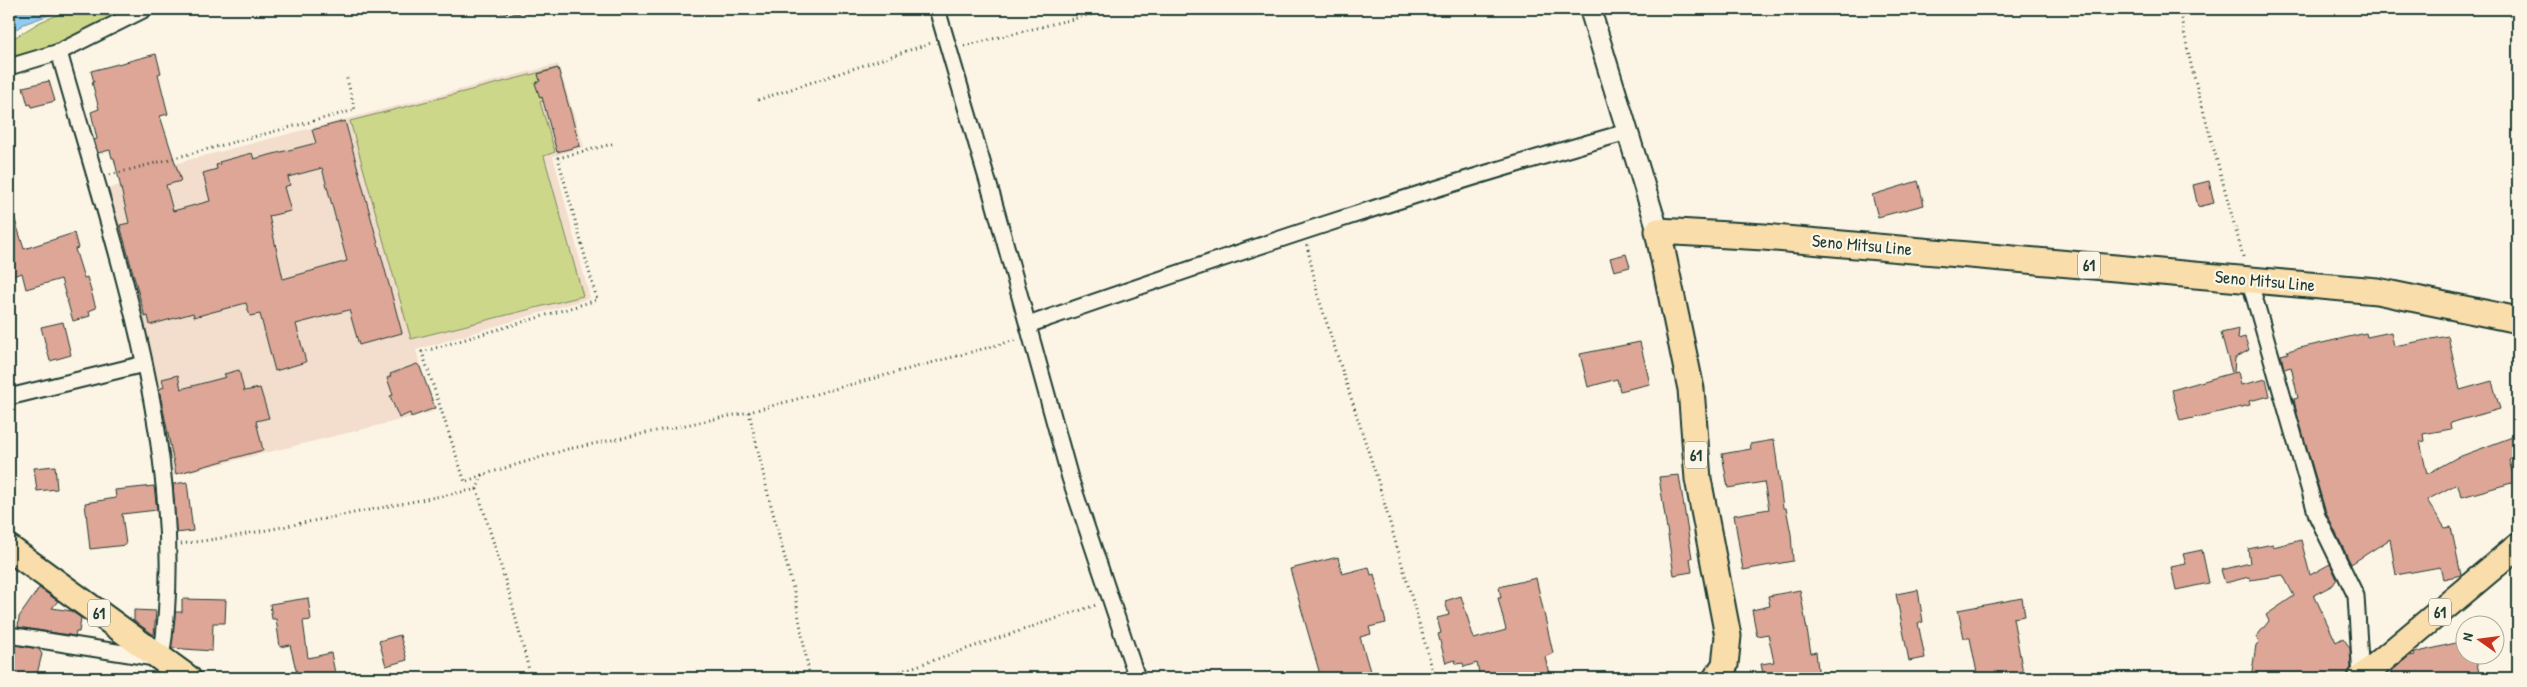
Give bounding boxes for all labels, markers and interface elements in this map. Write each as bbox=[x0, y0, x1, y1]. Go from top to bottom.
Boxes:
street label: Seno Mitsu Line bbox=[1811, 228, 1913, 261]
road number: 61 bbox=[2078, 252, 2100, 278]
street label: Seno Mitsu Line bbox=[2214, 264, 2316, 297]
road number: 61 bbox=[1685, 442, 1707, 468]
road number: 61 bbox=[2429, 598, 2451, 626]
road number: 61 bbox=[88, 600, 110, 626]
north arrow bbox=[2454, 614, 2504, 664]
text: N bbox=[2457, 630, 2477, 643]

